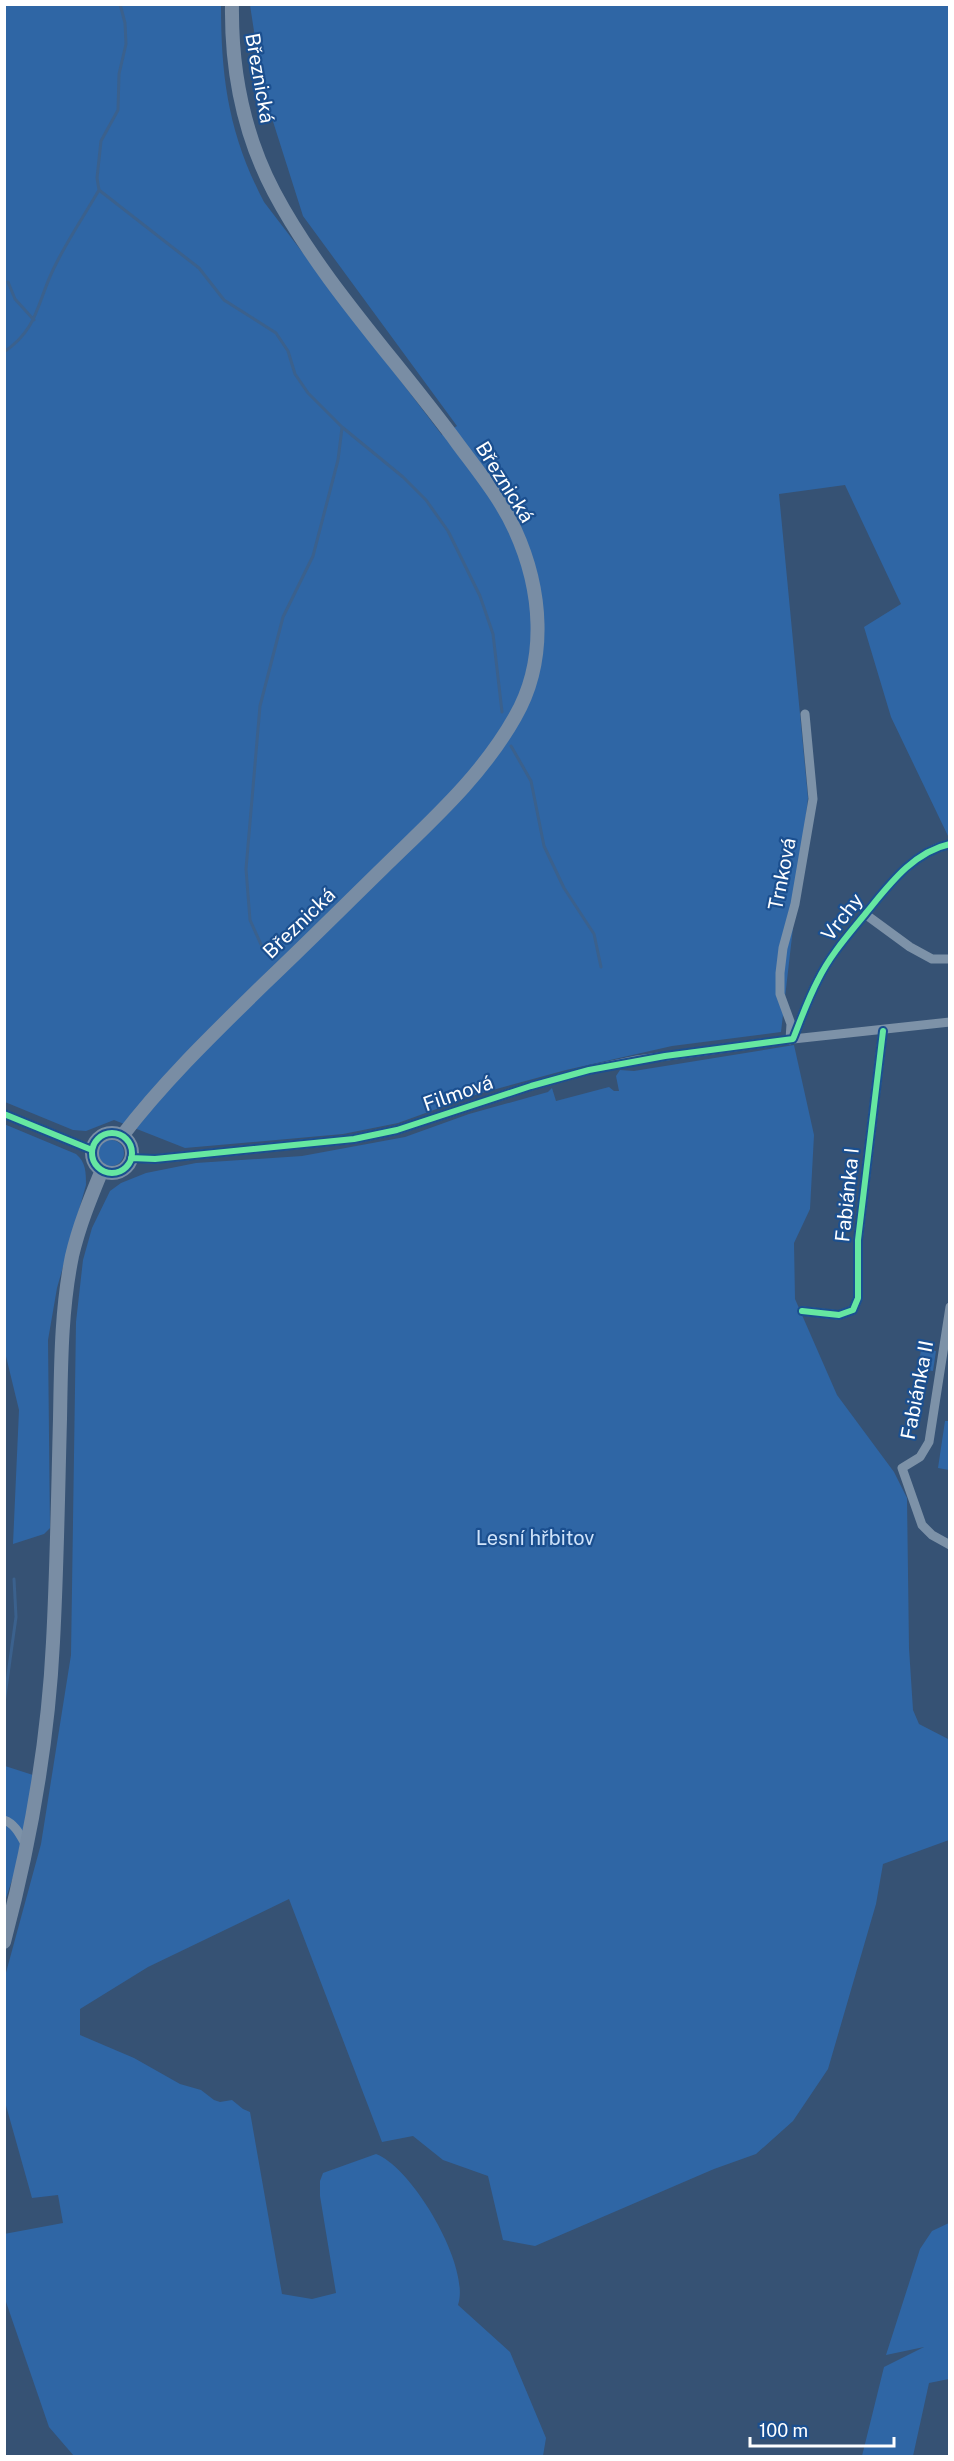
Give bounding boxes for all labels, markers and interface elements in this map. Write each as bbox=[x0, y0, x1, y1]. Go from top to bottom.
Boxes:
street label: Březnická bbox=[240, 31, 280, 125]
street label: Březnická bbox=[471, 437, 539, 527]
street label: Trnková bbox=[763, 836, 801, 912]
street label: Březnická bbox=[258, 883, 340, 963]
street label: Vrchy bbox=[816, 888, 868, 946]
street label: Filmová bbox=[420, 1070, 496, 1116]
street label: Fabiánka I bbox=[830, 1147, 864, 1243]
street label: Fabiánka II bbox=[896, 1338, 938, 1442]
park label: Lesní hřbitov bbox=[476, 1526, 594, 1550]
scale bar bbox=[750, 2410, 894, 2448]
text: 100 m bbox=[759, 2420, 808, 2441]

